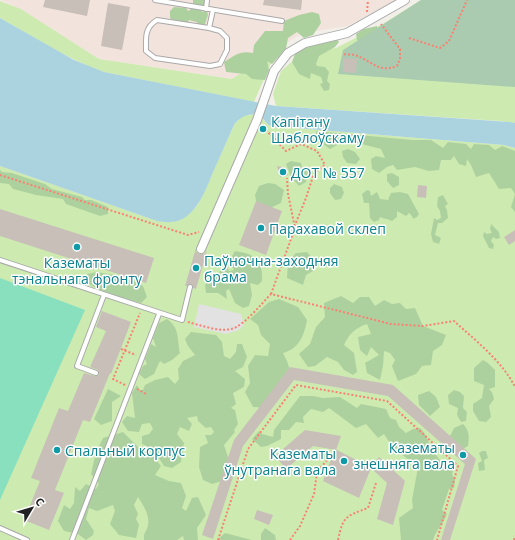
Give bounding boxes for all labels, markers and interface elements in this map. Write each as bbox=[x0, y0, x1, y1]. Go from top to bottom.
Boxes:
place label: Капітану Шаблоўскаму bbox=[271, 112, 365, 147]
marker: Капітану Шаблоўскаму bbox=[258, 124, 268, 134]
place label: ДОТ № 557 bbox=[291, 163, 365, 182]
marker: ДОТ № 557 bbox=[278, 167, 288, 177]
place label: Парахавой склеп bbox=[269, 219, 386, 238]
marker: Парахавой склеп bbox=[256, 223, 266, 233]
marker: Казематы тэнальнага фронту bbox=[72, 242, 82, 252]
place label: Паўночна-заходняя брама bbox=[204, 251, 339, 286]
place label: Казематы тэнальнага фронту bbox=[12, 253, 143, 288]
marker: Паўночна-заходняя брама bbox=[191, 263, 201, 273]
place label: Казематы знешняга вала bbox=[353, 438, 455, 473]
place label: Спальный корпус bbox=[65, 441, 186, 460]
place label: Казематы ўнутранага вала bbox=[224, 444, 336, 479]
marker: Спальный корпус bbox=[52, 445, 62, 455]
marker: Казематы знешняга вала bbox=[458, 450, 468, 460]
marker: Казематы ўнутранага вала bbox=[339, 456, 349, 466]
north arrow bbox=[12, 488, 52, 528]
text: С bbox=[32, 494, 48, 509]

